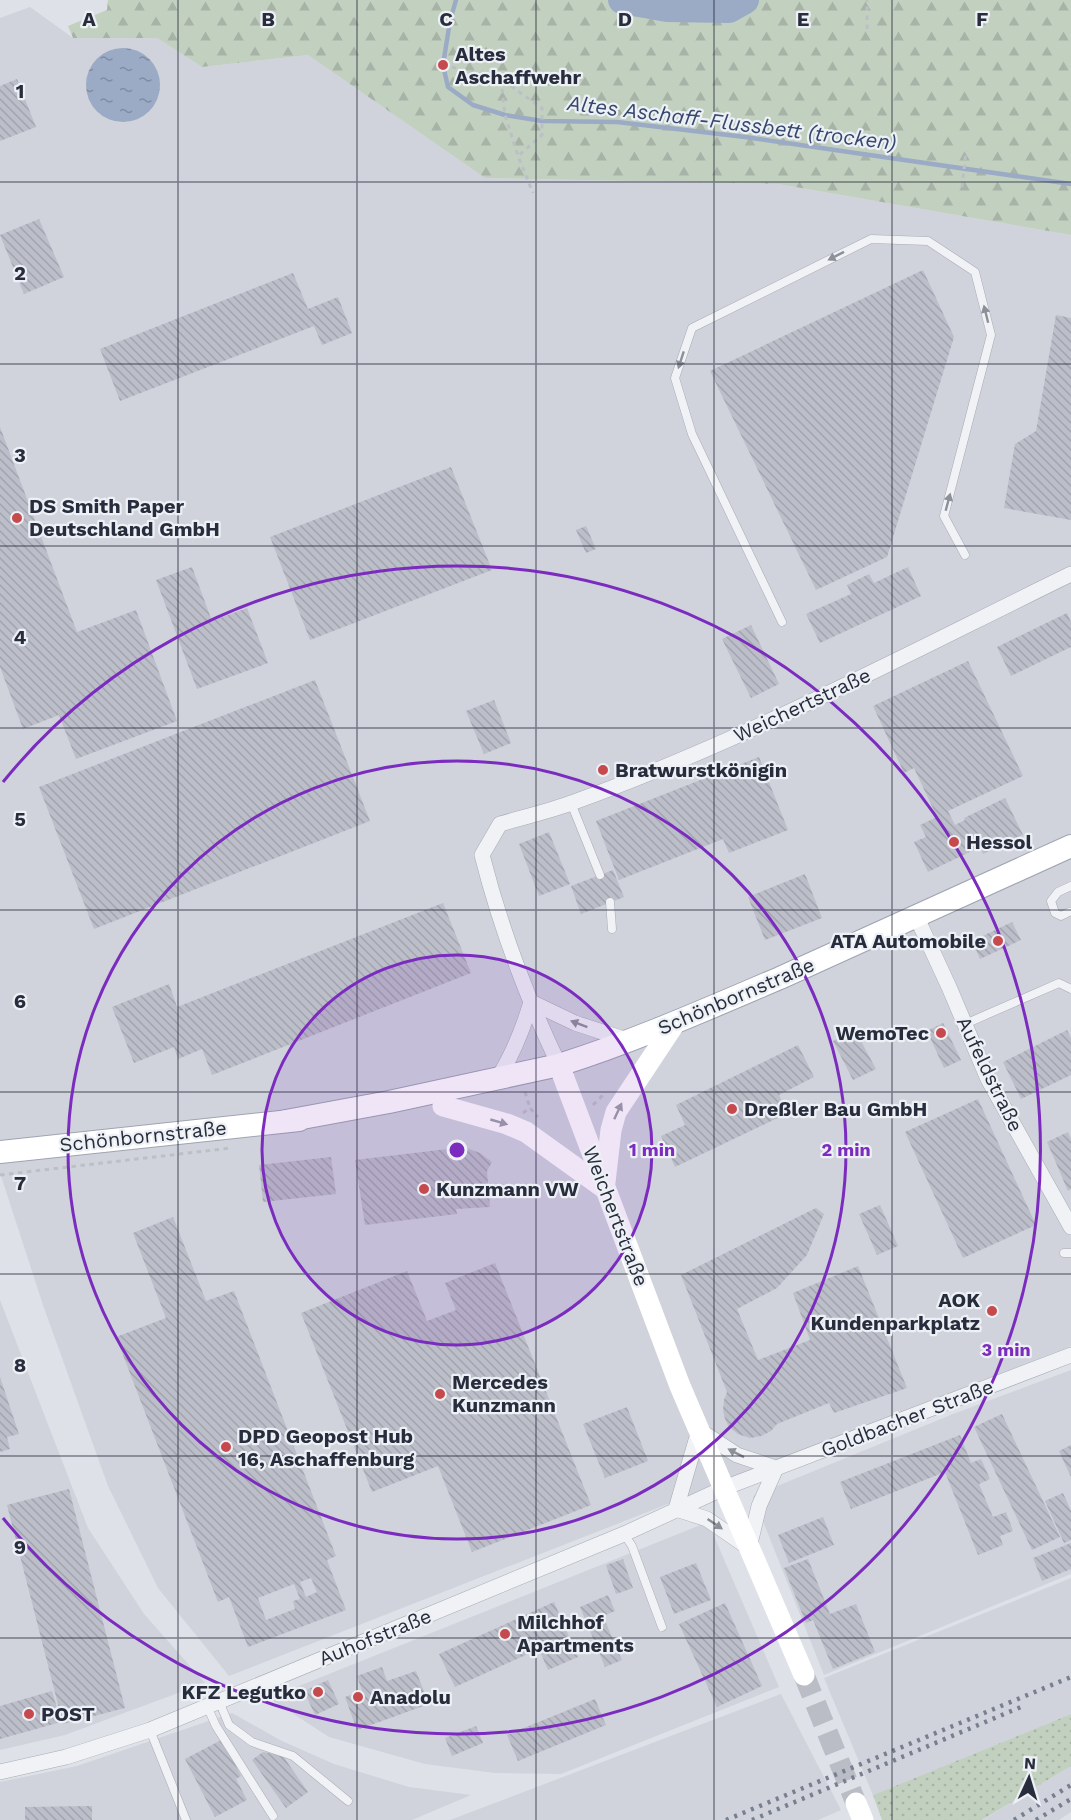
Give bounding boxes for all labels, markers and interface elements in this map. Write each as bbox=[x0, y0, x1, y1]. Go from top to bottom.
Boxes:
text: A bbox=[82, 7, 96, 31]
text: B bbox=[261, 7, 275, 31]
text: C bbox=[439, 7, 453, 31]
text: D bbox=[618, 7, 632, 31]
text: E bbox=[797, 7, 809, 31]
text: F bbox=[976, 7, 988, 31]
place label: Altes Aschaffwehr bbox=[455, 42, 581, 89]
marker: Altes Aschaffwehr bbox=[436, 58, 450, 72]
text: 1 bbox=[16, 79, 24, 103]
water label: Altes Aschaff-Flussbett (trocken) bbox=[565, 90, 898, 155]
one-way arrow bbox=[828, 251, 845, 261]
text: 2 bbox=[14, 261, 26, 285]
one-way arrow bbox=[980, 304, 990, 323]
one-way arrow bbox=[676, 351, 686, 369]
text: 3 bbox=[14, 443, 26, 467]
one-way arrow bbox=[943, 493, 953, 511]
place label: DS Smith Paper Deutschland GmbH bbox=[29, 494, 220, 541]
marker: DS Smith Paper Deutschland GmbH bbox=[10, 511, 24, 525]
text: 4 bbox=[14, 625, 27, 649]
street label: Weichertstraße bbox=[730, 663, 874, 747]
place label: Bratwurstkönigin bbox=[615, 758, 787, 782]
marker: Bratwurstkönigin bbox=[596, 763, 610, 777]
text: 5 bbox=[14, 807, 26, 831]
place label: Hessol bbox=[966, 830, 1033, 854]
marker: Hessol bbox=[947, 835, 961, 849]
place label: ATA Automobile bbox=[830, 929, 986, 953]
marker: ATA Automobile bbox=[991, 934, 1005, 948]
street label: Schönbornstraße bbox=[654, 952, 818, 1040]
text: 6 bbox=[14, 989, 26, 1013]
street label: Aufeldstraße bbox=[952, 1013, 1028, 1135]
one-way arrow bbox=[570, 1019, 588, 1029]
place label: WemoTec bbox=[835, 1021, 929, 1045]
marker: WemoTec bbox=[934, 1026, 948, 1040]
place label: Dreßler Bau GmbH bbox=[744, 1097, 927, 1121]
one-way arrow bbox=[614, 1102, 623, 1119]
marker: Dreßler Bau GmbH bbox=[725, 1102, 739, 1116]
street label: Schönbornstraße bbox=[58, 1115, 228, 1157]
one-way arrow bbox=[490, 1118, 508, 1127]
text: 1 min bbox=[629, 1139, 675, 1160]
text: 2 min bbox=[821, 1139, 871, 1160]
centre of rings bbox=[447, 1140, 467, 1160]
street label: Weichertstraße bbox=[578, 1142, 654, 1290]
text: 7 bbox=[14, 1171, 26, 1195]
place label: Kunzmann VW bbox=[436, 1177, 579, 1201]
marker: Kunzmann VW bbox=[417, 1182, 431, 1196]
place label: AOK Kundenparkplatz bbox=[811, 1288, 980, 1335]
marker: AOK Kundenparkplatz bbox=[985, 1304, 999, 1318]
text: 3 min bbox=[981, 1339, 1031, 1360]
text: 8 bbox=[14, 1353, 26, 1377]
place label: Mercedes Kunzmann bbox=[452, 1370, 556, 1417]
street label: Goldbacher Straße bbox=[817, 1374, 997, 1462]
marker: Mercedes Kunzmann bbox=[433, 1387, 447, 1401]
place label: DPD Geopost Hub 16, Aschaffenburg bbox=[238, 1424, 415, 1471]
marker: DPD Geopost Hub 16, Aschaffenburg bbox=[219, 1440, 233, 1454]
one-way arrow bbox=[727, 1449, 745, 1459]
one-way arrow bbox=[706, 1519, 723, 1530]
text: 9 bbox=[14, 1535, 26, 1559]
street label: Auhofstraße bbox=[315, 1604, 435, 1670]
place label: Milchhof Apartments bbox=[517, 1610, 634, 1657]
marker: Milchhof Apartments bbox=[498, 1627, 512, 1641]
place label: KFZ Legutko bbox=[182, 1680, 306, 1704]
marker: KFZ Legutko bbox=[311, 1685, 325, 1699]
place label: Anadolu bbox=[370, 1685, 451, 1709]
marker: Anadolu bbox=[351, 1690, 365, 1704]
place label: POST bbox=[41, 1702, 95, 1726]
marker: POST bbox=[22, 1707, 36, 1721]
north arrow bbox=[999, 1748, 1059, 1808]
text: N bbox=[1023, 1754, 1037, 1773]

